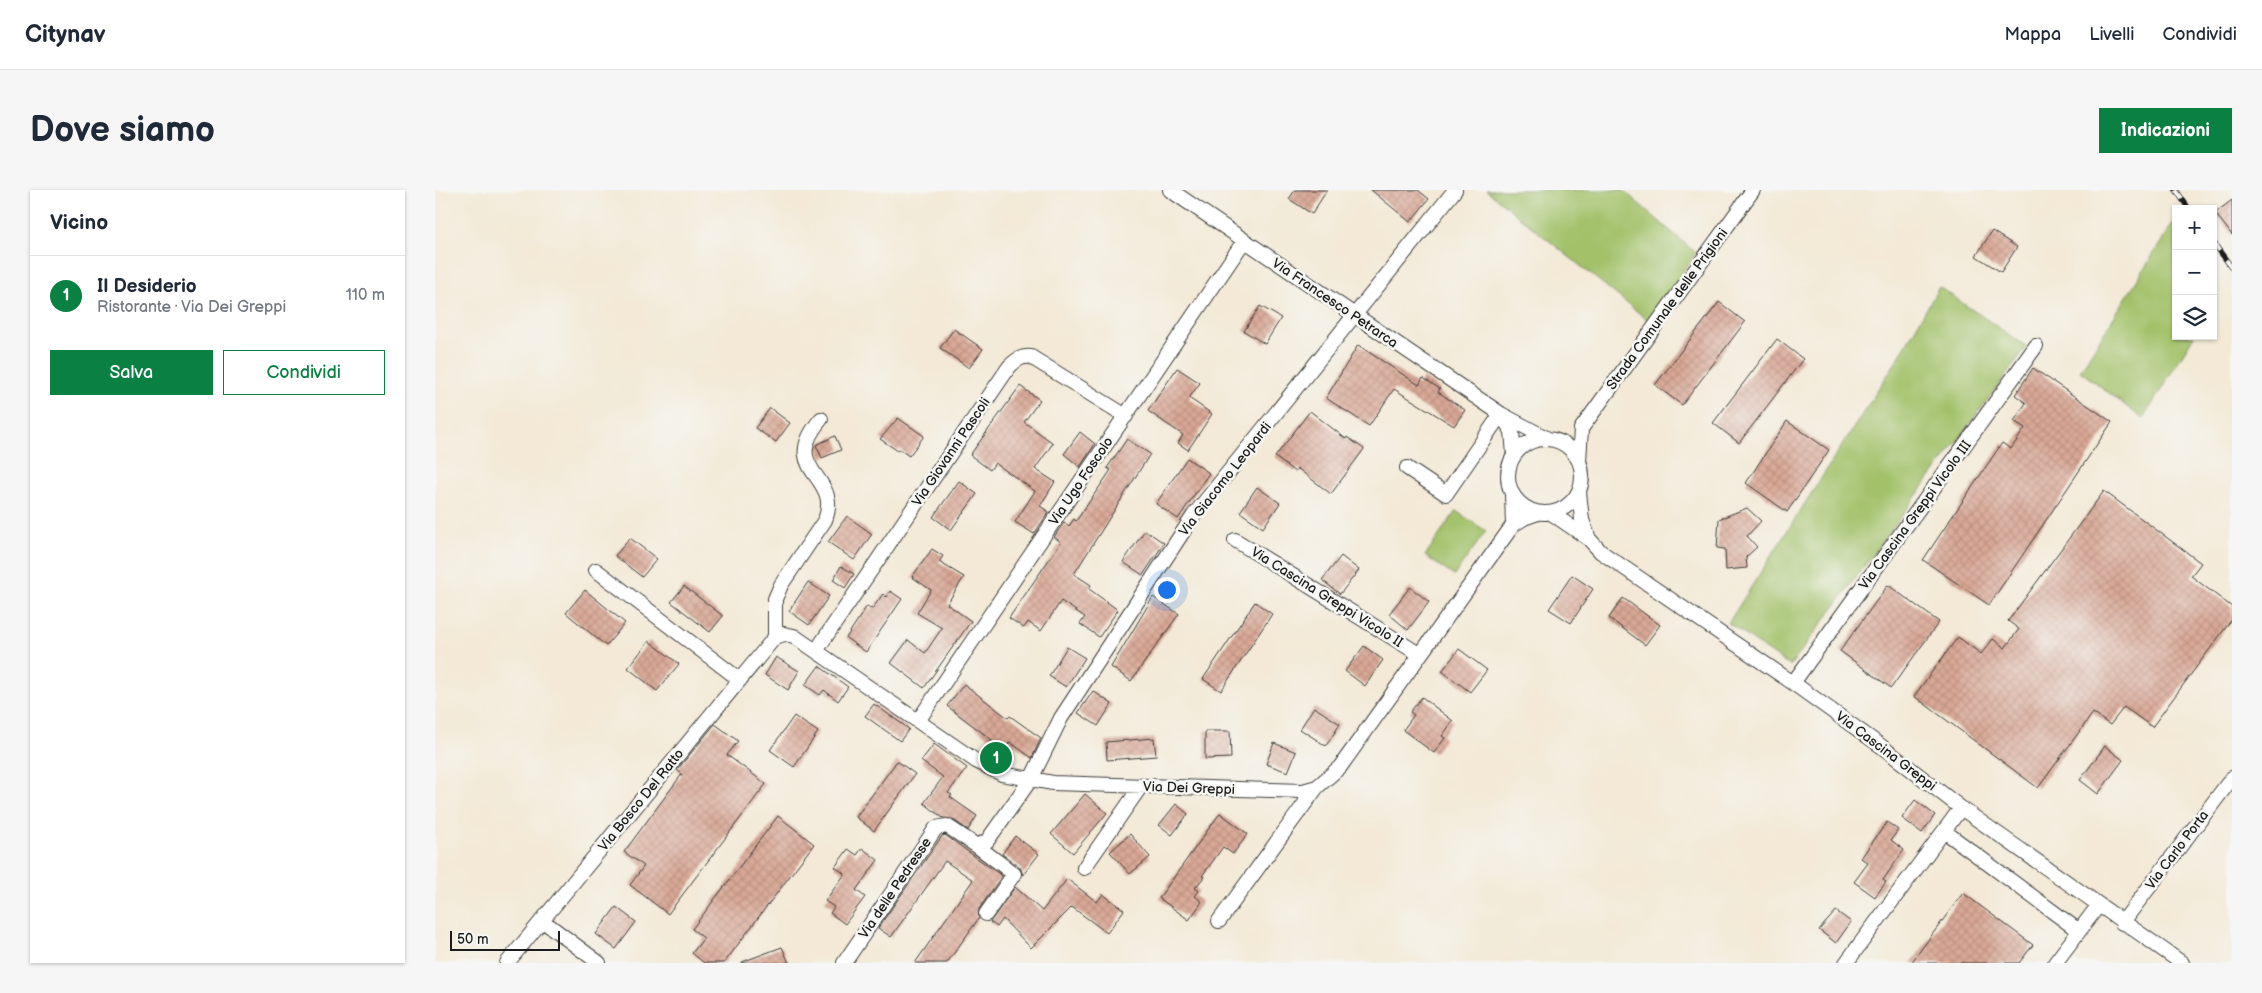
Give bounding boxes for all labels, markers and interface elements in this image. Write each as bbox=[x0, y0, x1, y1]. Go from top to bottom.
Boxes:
text: Citynav bbox=[25, 20, 106, 49]
text: Mappa bbox=[2004, 24, 2061, 45]
text: Livelli bbox=[2089, 24, 2135, 45]
text: Condividi bbox=[2163, 24, 2237, 45]
button: Indicazioni bbox=[2099, 108, 2232, 153]
text: Dove siamo bbox=[30, 109, 215, 152]
map controls bbox=[2172, 205, 2217, 340]
button: + bbox=[2172, 205, 2217, 250]
text: Vicino bbox=[50, 210, 108, 235]
street label: Strada Comunale delle Prigioni bbox=[1603, 225, 1731, 393]
button: − bbox=[2172, 250, 2217, 295]
street label: Via Francesco Petrarca bbox=[1269, 255, 1401, 352]
text: Il Desiderio bbox=[97, 275, 197, 298]
text: 1 bbox=[63, 286, 69, 305]
text: 110 m bbox=[346, 286, 385, 305]
button: layers bbox=[2172, 295, 2217, 340]
text: Ristorante · Via Dei Greppi bbox=[97, 298, 286, 317]
button: Salva bbox=[50, 350, 213, 395]
button: Condividi bbox=[223, 350, 385, 395]
street label: Via Giovanni Pascoli bbox=[908, 394, 994, 510]
street label: Via Giacomo Leopardi bbox=[1175, 419, 1275, 539]
street label: Via Ugo Foscolo bbox=[1045, 434, 1117, 528]
street label: Via Cascina Greppi Vicolo III bbox=[1855, 437, 1975, 593]
street label: Via Cascina Greppi Vicolo II bbox=[1248, 543, 1406, 651]
your location bbox=[1154, 577, 1180, 603]
street label: Via Cascina Greppi bbox=[1832, 708, 1940, 794]
pin: 1 bbox=[980, 739, 1012, 777]
street label: Via Bosco Del Ratto bbox=[595, 745, 687, 855]
street label: Via Dei Greppi bbox=[1143, 778, 1235, 798]
street label: Via Carlo Porta bbox=[2142, 807, 2212, 893]
street label: Via delle Pedresse bbox=[855, 834, 935, 942]
scale bar bbox=[450, 928, 560, 951]
text: 50 m bbox=[457, 931, 489, 948]

